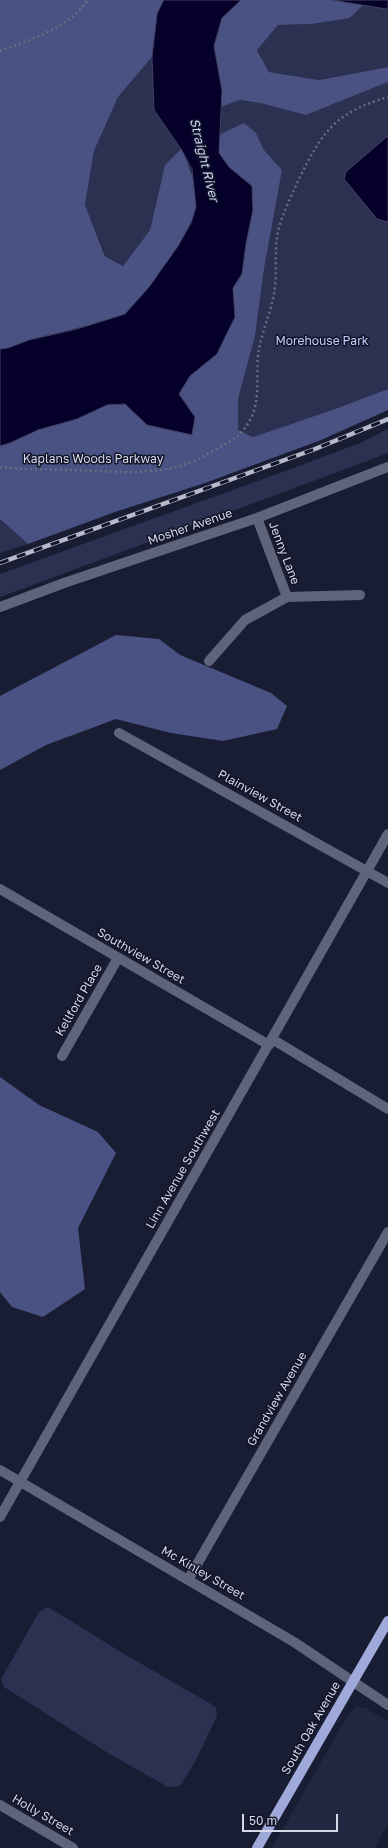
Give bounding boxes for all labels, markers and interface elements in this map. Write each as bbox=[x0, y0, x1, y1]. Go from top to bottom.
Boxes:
water label: Straight River bbox=[186, 117, 222, 203]
park label: Morehouse Park bbox=[275, 334, 369, 348]
street label: Kaplans Woods Parkway bbox=[23, 452, 163, 466]
street label: Mosher Avenue bbox=[146, 506, 234, 548]
street label: Jenny Lane bbox=[265, 520, 303, 586]
street label: Plainview Street bbox=[215, 767, 305, 825]
street label: Southview Street bbox=[94, 925, 188, 987]
street label: Kellford Place bbox=[53, 961, 105, 1039]
street label: Linn Avenue Southwest bbox=[143, 1107, 223, 1231]
street label: Grandview Avenue bbox=[244, 1349, 310, 1449]
street label: Mc Kinley Street bbox=[159, 1543, 247, 1603]
street label: South Oak Avenue bbox=[278, 1679, 344, 1777]
street label: Holly Street bbox=[10, 1792, 76, 1838]
scale bar bbox=[244, 1806, 340, 1832]
text: 50 m bbox=[249, 1813, 277, 1828]

